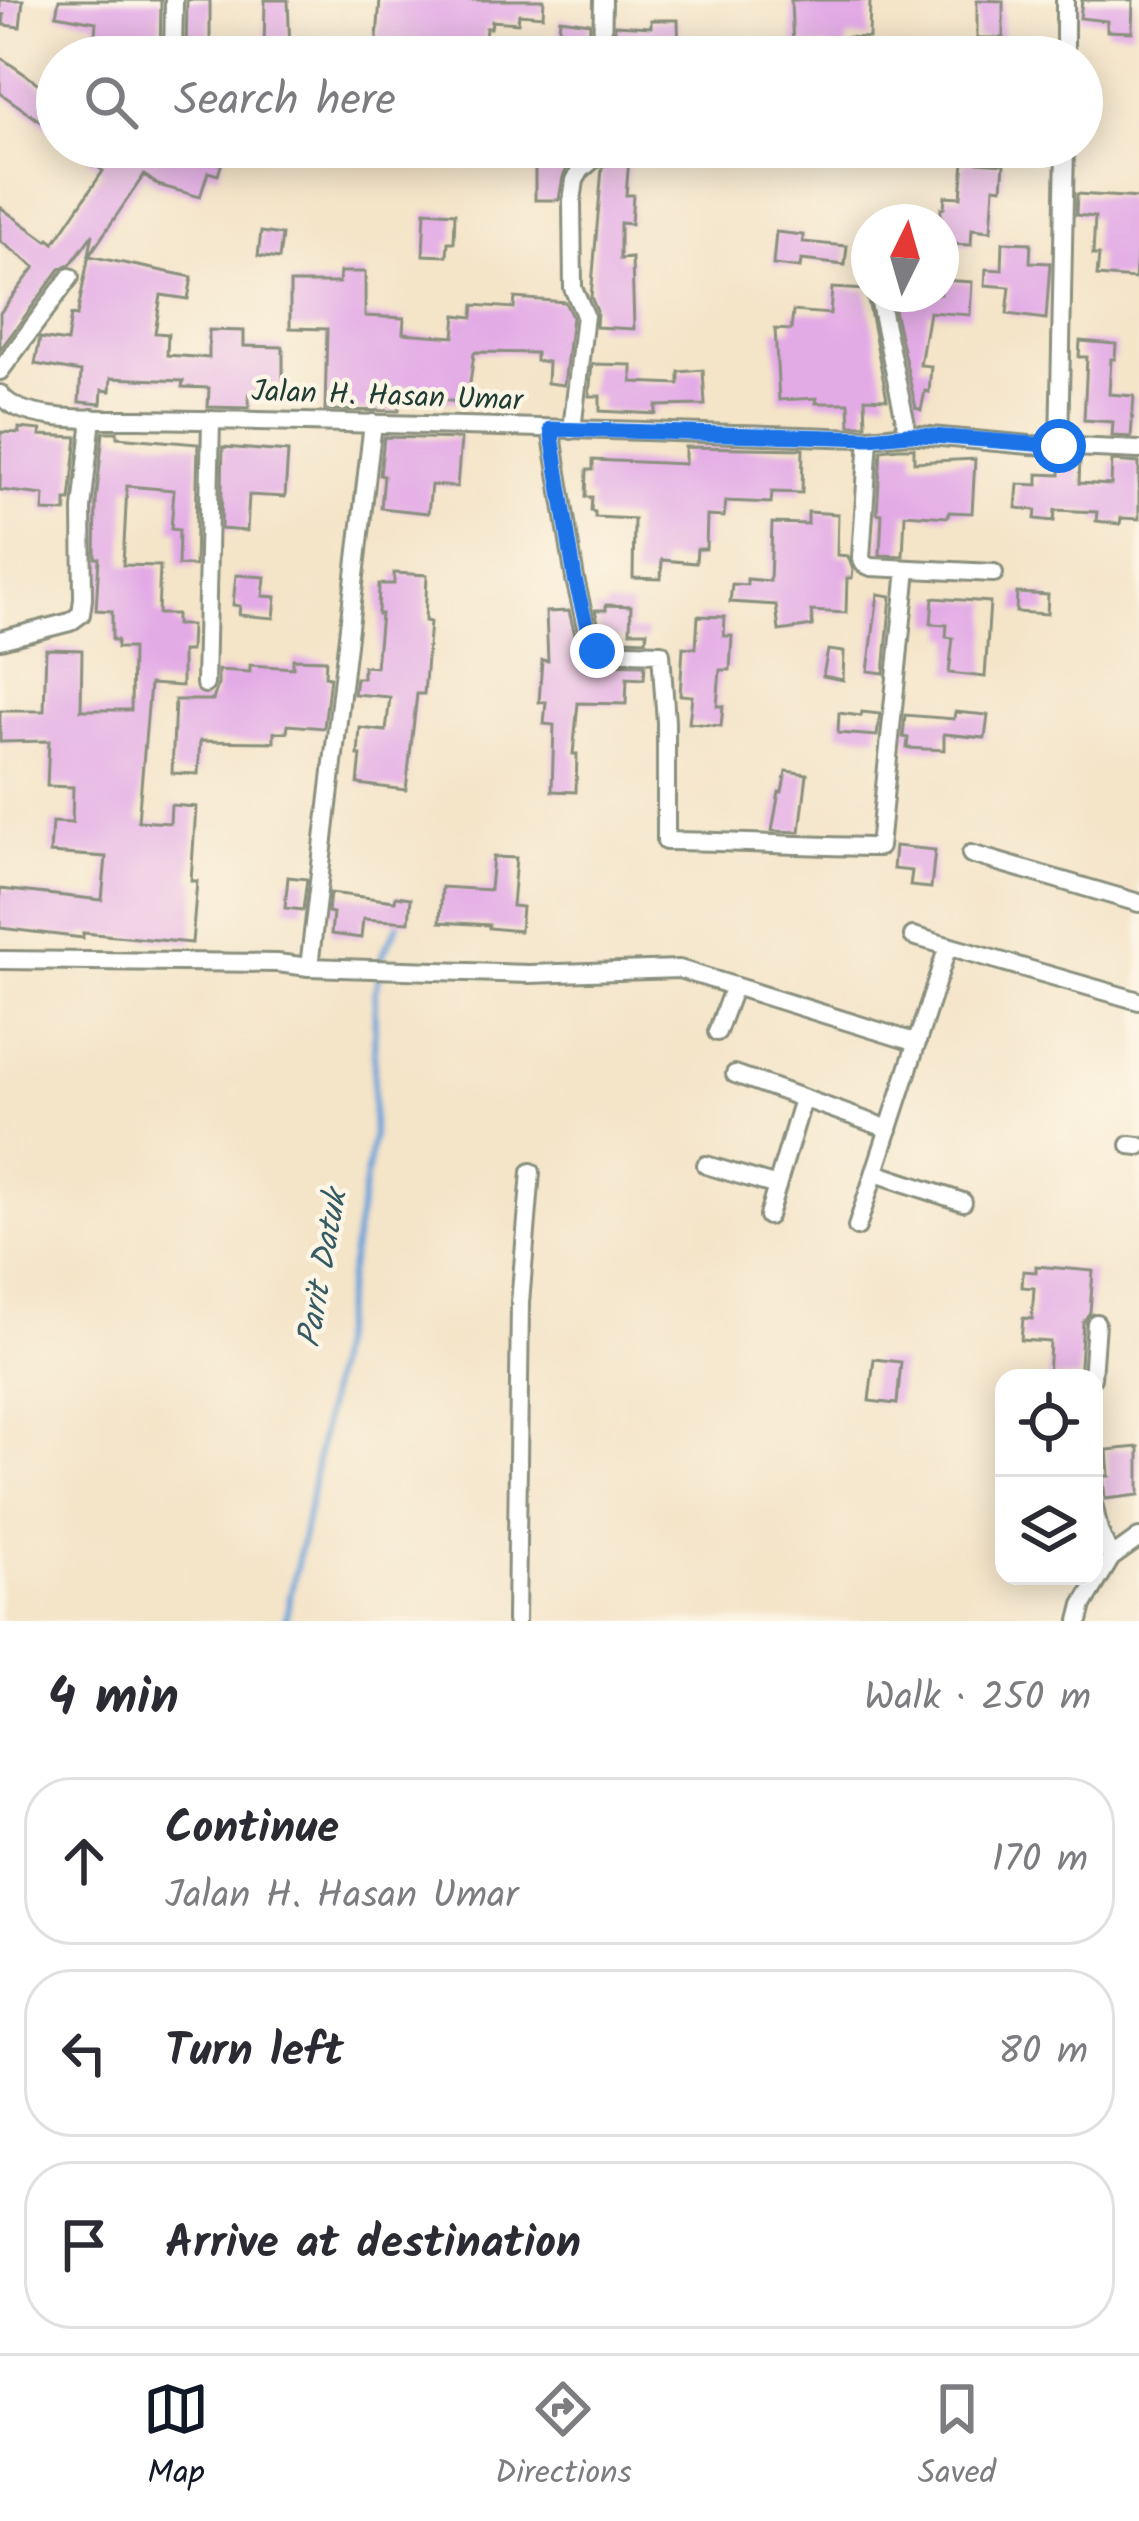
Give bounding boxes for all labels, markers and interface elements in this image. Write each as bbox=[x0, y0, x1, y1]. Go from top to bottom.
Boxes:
search box bbox=[36, 36, 1103, 168]
text: Search here bbox=[174, 66, 396, 138]
icon: search bbox=[78, 69, 144, 135]
north arrow bbox=[851, 204, 959, 312]
street label: Jalan H. Hasan Umar bbox=[250, 368, 526, 426]
route start bbox=[1032, 419, 1086, 473]
route end bbox=[570, 624, 624, 678]
water label: Parit Datuk bbox=[284, 1182, 365, 1352]
map controls bbox=[995, 1369, 1103, 1585]
button: locate bbox=[995, 1369, 1103, 1477]
button: layers bbox=[995, 1477, 1103, 1585]
text: 4 min bbox=[48, 1659, 179, 1740]
text: Walk · 250 m bbox=[864, 1668, 1091, 1730]
text: Continue bbox=[165, 1794, 339, 1866]
icon: ahead bbox=[51, 1828, 117, 1894]
text: 170 m bbox=[992, 1830, 1088, 1892]
text: Jalan H. Hasan Umar bbox=[165, 1866, 518, 1928]
text: Turn left bbox=[165, 2017, 344, 2089]
icon: left bbox=[51, 2020, 117, 2086]
text: 80 m bbox=[998, 2022, 1088, 2084]
text: Arrive at destination bbox=[165, 2209, 581, 2281]
icon: arrive bbox=[51, 2212, 117, 2278]
tab: Map bbox=[143, 2376, 209, 2501]
tab: Directions bbox=[495, 2376, 632, 2501]
tab: Saved bbox=[918, 2376, 996, 2501]

